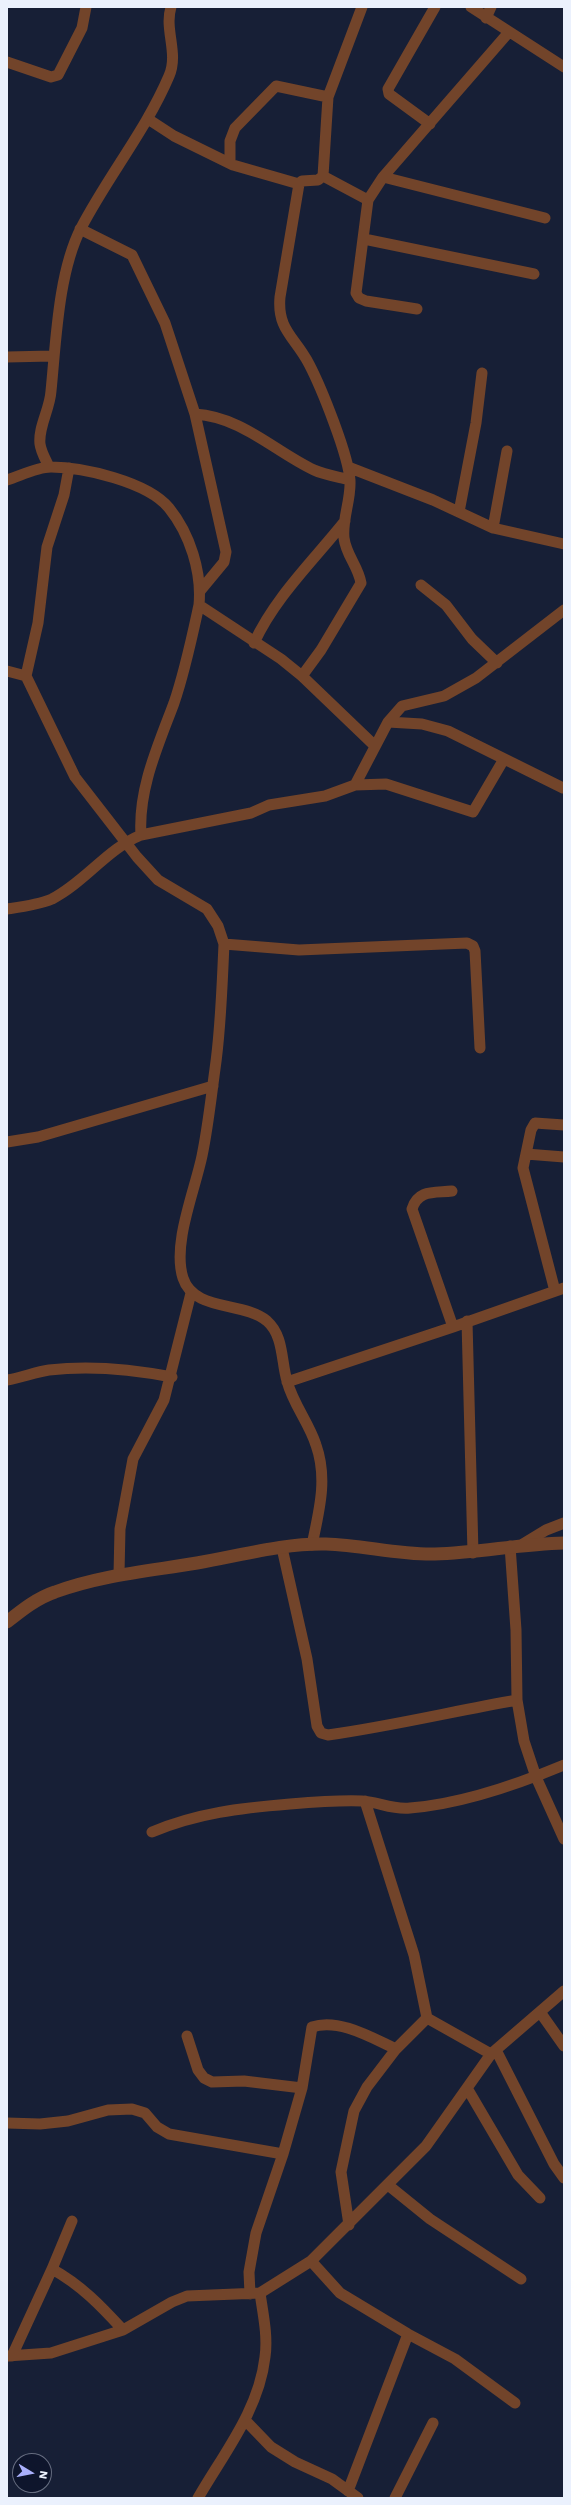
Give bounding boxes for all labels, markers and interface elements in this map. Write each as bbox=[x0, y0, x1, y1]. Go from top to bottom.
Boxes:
north arrow bbox=[12, 2453, 52, 2493]
text: N bbox=[36, 2470, 50, 2480]

